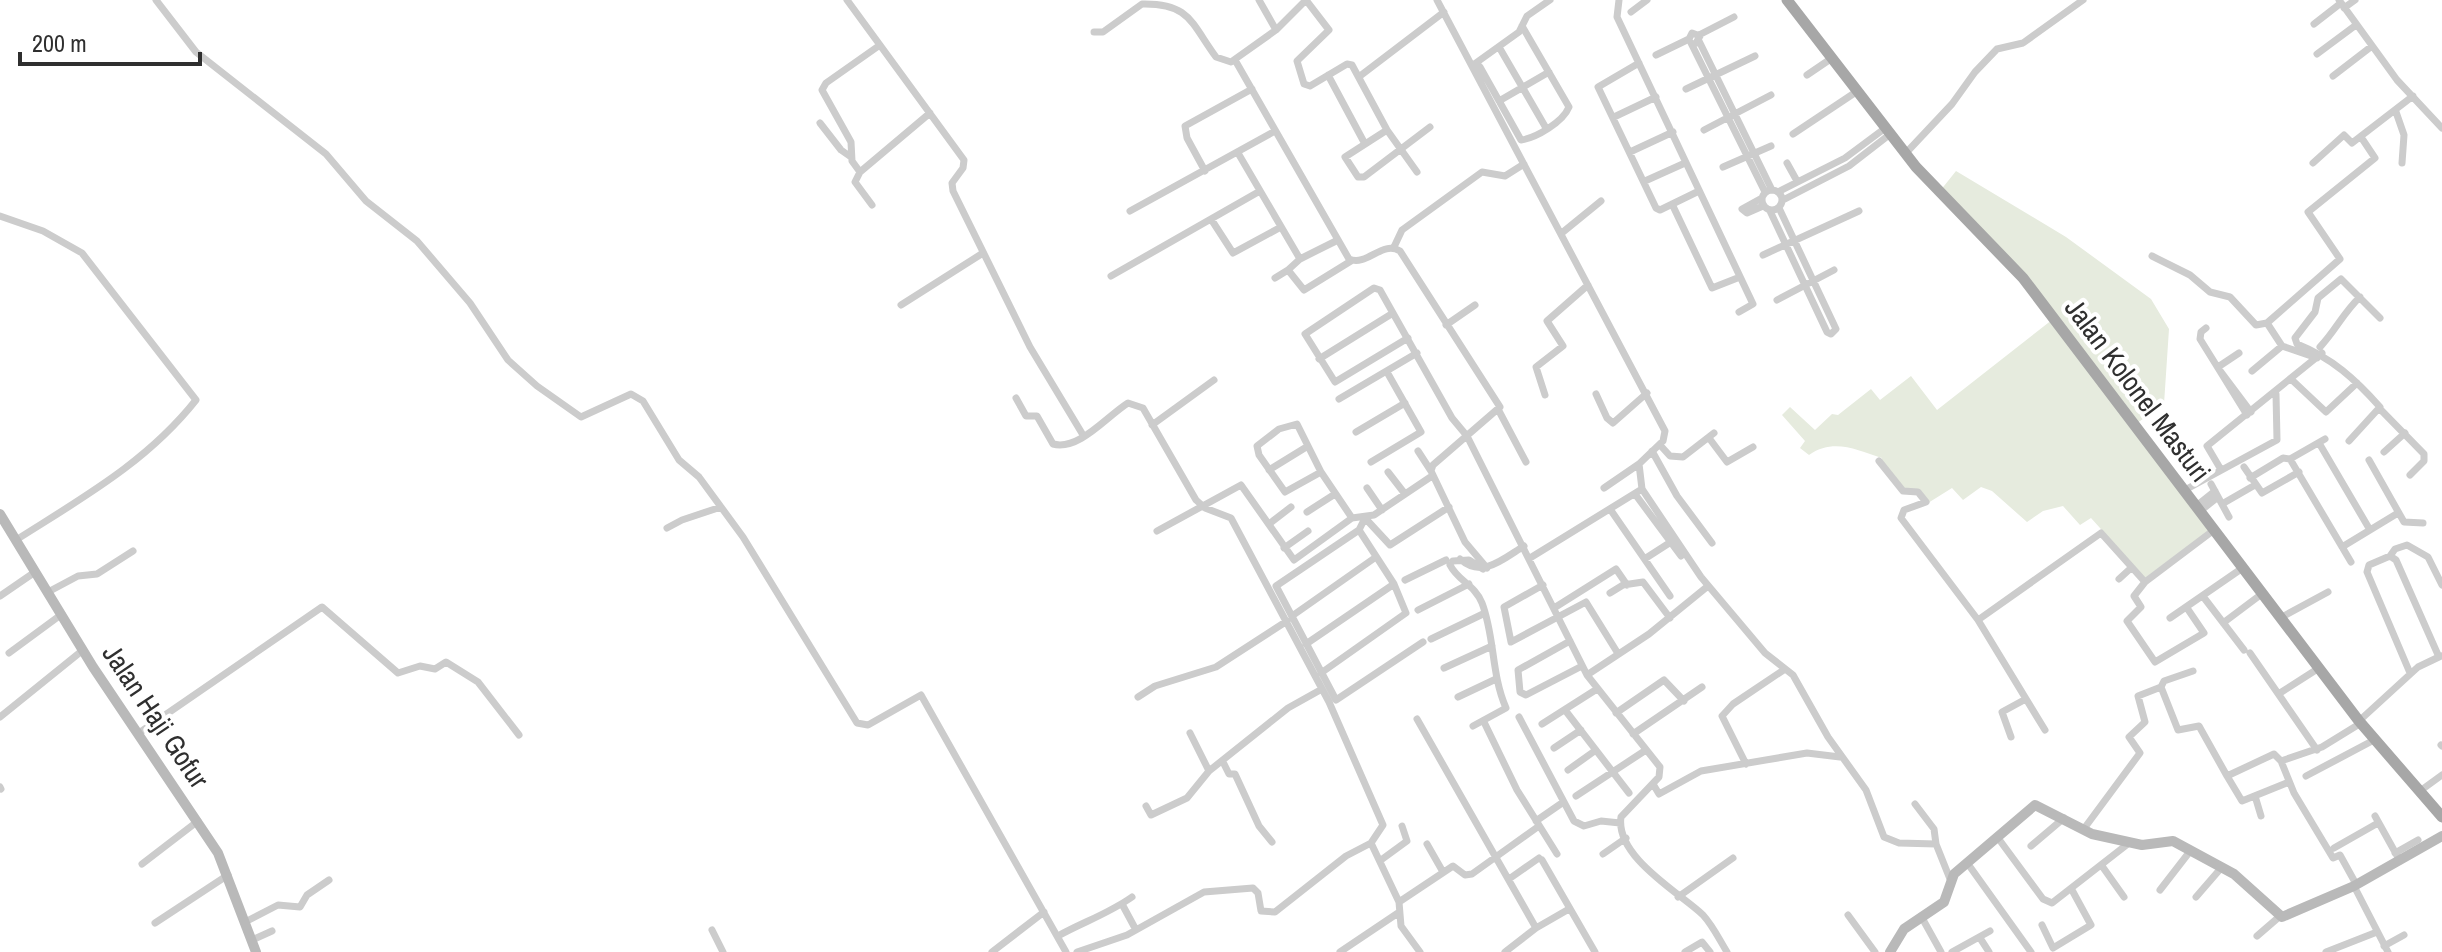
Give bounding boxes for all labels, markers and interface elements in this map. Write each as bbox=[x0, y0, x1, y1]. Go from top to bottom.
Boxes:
scale bar bbox=[20, 16, 200, 66]
text: 200 m bbox=[32, 27, 87, 59]
street label: Jalan Kolonel Masturi bbox=[2056, 290, 2220, 490]
street label: Jalan Haji Gofur bbox=[94, 637, 218, 796]

